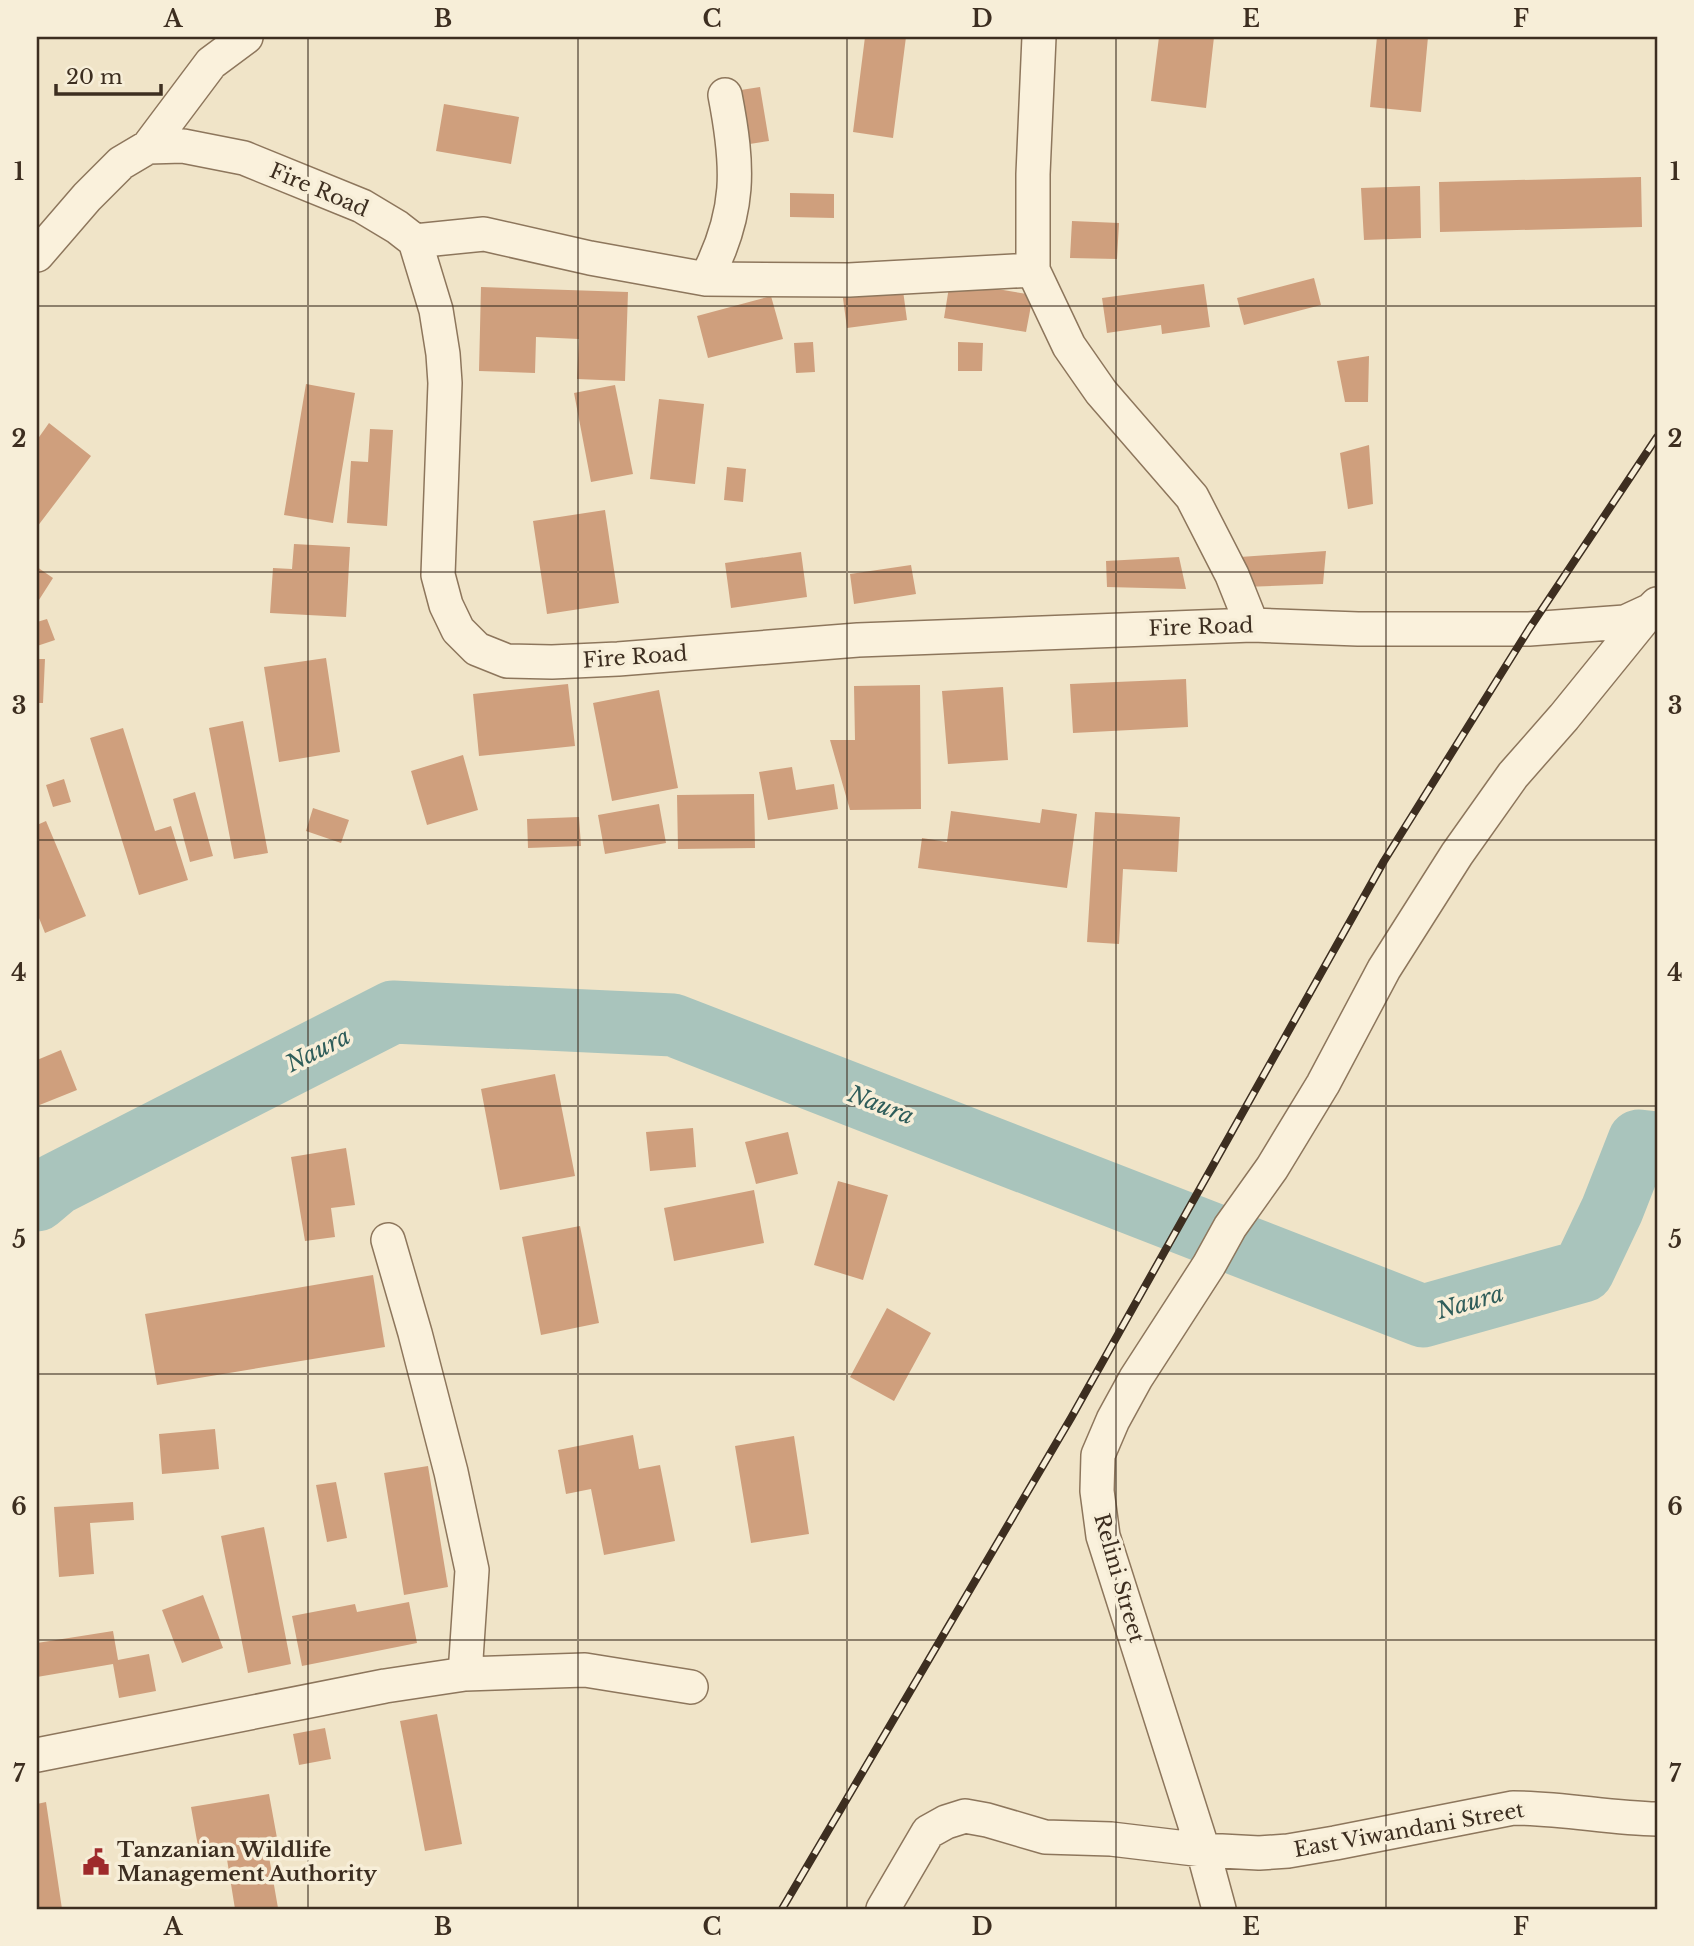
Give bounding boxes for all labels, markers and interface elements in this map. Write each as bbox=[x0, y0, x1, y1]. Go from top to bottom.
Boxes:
text: A bbox=[163, 5, 184, 33]
text: B bbox=[434, 5, 452, 33]
text: C bbox=[703, 5, 721, 33]
text: D bbox=[971, 5, 993, 33]
text: E bbox=[1242, 5, 1260, 33]
text: F bbox=[1513, 5, 1529, 33]
scale bar bbox=[56, 52, 161, 96]
text: 20 m bbox=[66, 64, 123, 90]
text: 1 bbox=[14, 158, 24, 186]
street label: Fire Road bbox=[266, 158, 372, 222]
text: 1 bbox=[1670, 158, 1680, 186]
text: 2 bbox=[12, 425, 26, 453]
text: 2 bbox=[1668, 425, 1682, 453]
street label: Fire Road bbox=[1148, 612, 1254, 642]
street label: Fire Road bbox=[582, 640, 688, 674]
text: 3 bbox=[12, 692, 26, 720]
text: 3 bbox=[1668, 692, 1682, 720]
text: 4 bbox=[11, 959, 27, 987]
text: 4 bbox=[1667, 959, 1683, 987]
water label: Naura bbox=[280, 1022, 355, 1078]
water label: Naura bbox=[843, 1079, 918, 1130]
text: 5 bbox=[12, 1226, 26, 1254]
text: 5 bbox=[1668, 1226, 1682, 1254]
water label: Naura bbox=[1432, 1279, 1507, 1325]
text: 6 bbox=[11, 1493, 27, 1521]
text: 6 bbox=[1667, 1493, 1683, 1521]
street label: Relini Street bbox=[1088, 1510, 1150, 1646]
text: 7 bbox=[13, 1760, 26, 1788]
text: 7 bbox=[1669, 1760, 1682, 1788]
street label: East Viwandani Street bbox=[1292, 1797, 1526, 1863]
place label: Tanzanian Wildlife Management Authority bbox=[117, 1837, 377, 1887]
public building icon: Tanzanian Wildlife Management Authority bbox=[81, 1847, 111, 1877]
text: A bbox=[163, 1913, 184, 1941]
text: B bbox=[434, 1913, 452, 1941]
text: C bbox=[703, 1913, 721, 1941]
text: D bbox=[971, 1913, 993, 1941]
text: E bbox=[1242, 1913, 1260, 1941]
text: F bbox=[1513, 1913, 1529, 1941]

